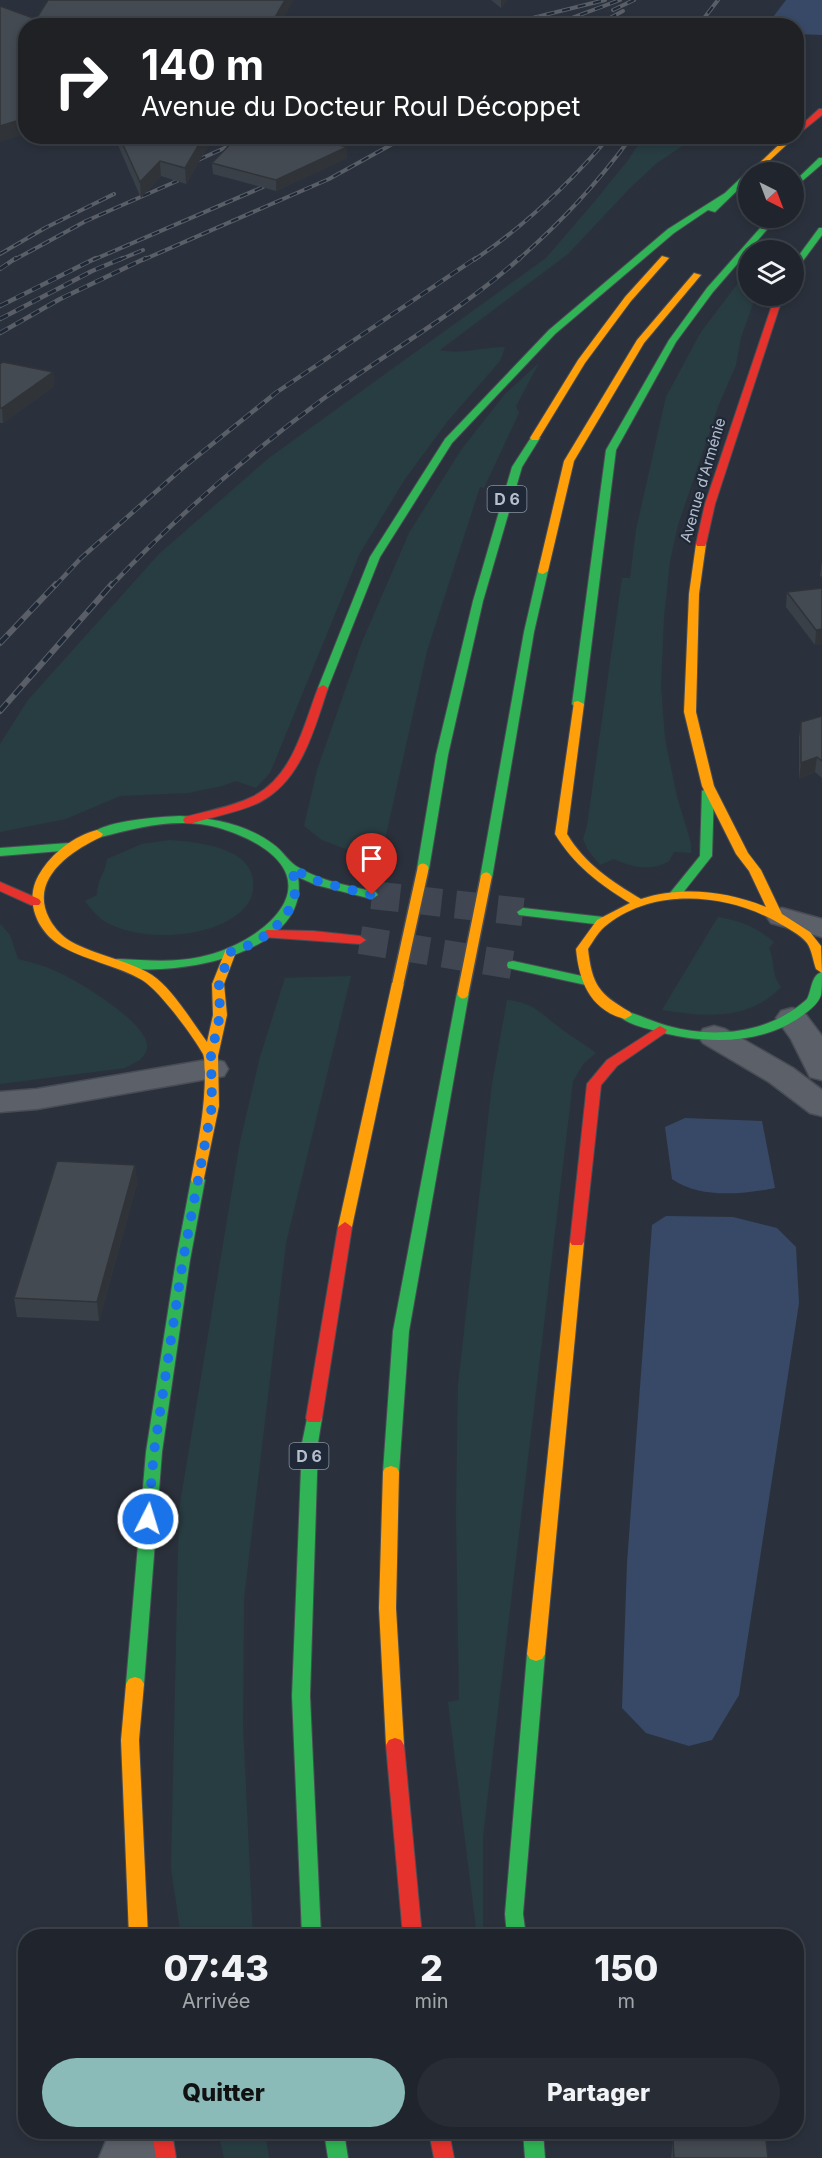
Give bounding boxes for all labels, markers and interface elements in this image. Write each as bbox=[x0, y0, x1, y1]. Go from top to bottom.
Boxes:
text: 140 m bbox=[141, 39, 264, 90]
icon: right bbox=[42, 42, 120, 120]
text: Avenue du Docteur Roul Décoppet bbox=[141, 90, 580, 123]
north arrow bbox=[738, 162, 804, 228]
map controls bbox=[738, 162, 804, 306]
button: layers bbox=[738, 240, 804, 306]
street label: Avenue d'Arménie bbox=[676, 415, 729, 544]
road number: D 6 bbox=[488, 486, 526, 512]
pin bbox=[346, 833, 397, 895]
icon: arrive bbox=[355, 842, 388, 875]
road number: D 6 bbox=[290, 1443, 328, 1469]
position arrow bbox=[116, 1487, 180, 1551]
text: 07:43 bbox=[164, 1946, 269, 1990]
text: 2 bbox=[420, 1946, 443, 1990]
text: 150 bbox=[594, 1946, 658, 1990]
text: Arrivée bbox=[182, 1989, 250, 2013]
text: min bbox=[414, 1989, 449, 2013]
text: m bbox=[618, 1989, 635, 2013]
button: Quitter bbox=[42, 2058, 405, 2127]
button: Partager bbox=[417, 2058, 780, 2127]

